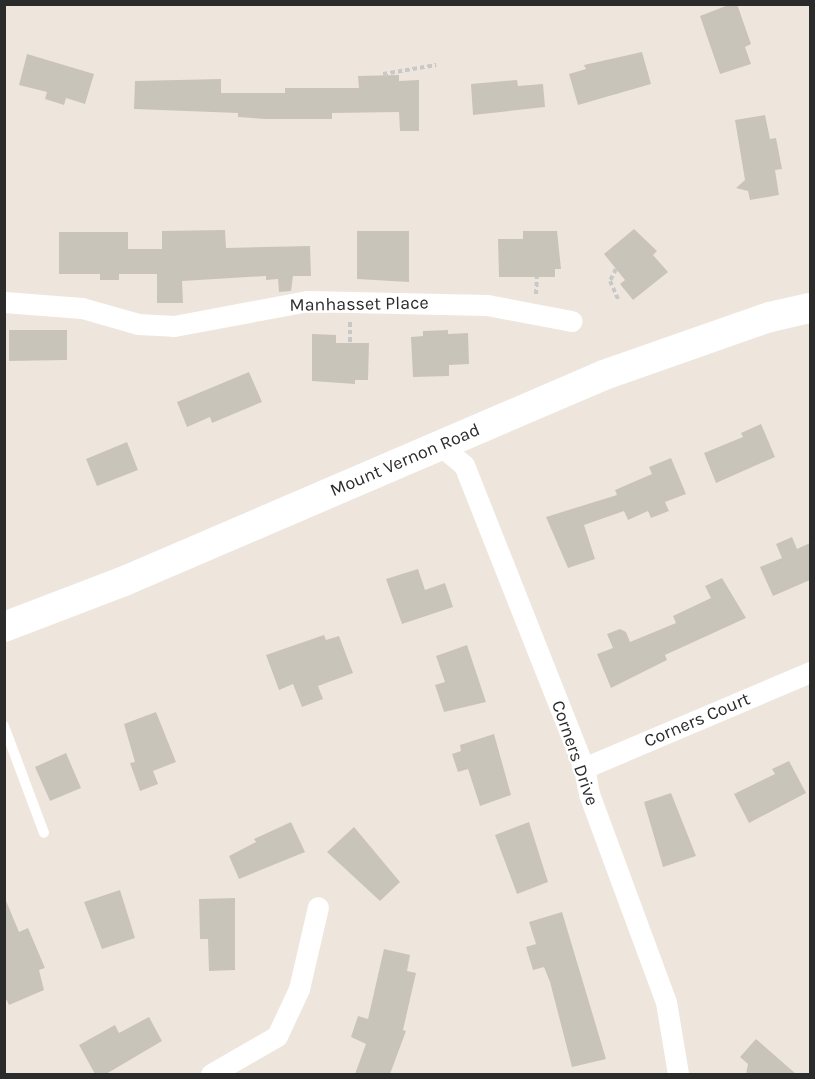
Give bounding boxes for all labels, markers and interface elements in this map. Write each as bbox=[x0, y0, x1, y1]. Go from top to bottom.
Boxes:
street label: Manhasset Place bbox=[289, 292, 429, 316]
street label: Mount Vernon Road bbox=[327, 419, 483, 501]
street label: Corners Court bbox=[641, 688, 753, 752]
street label: Corners Drive bbox=[547, 698, 603, 808]

